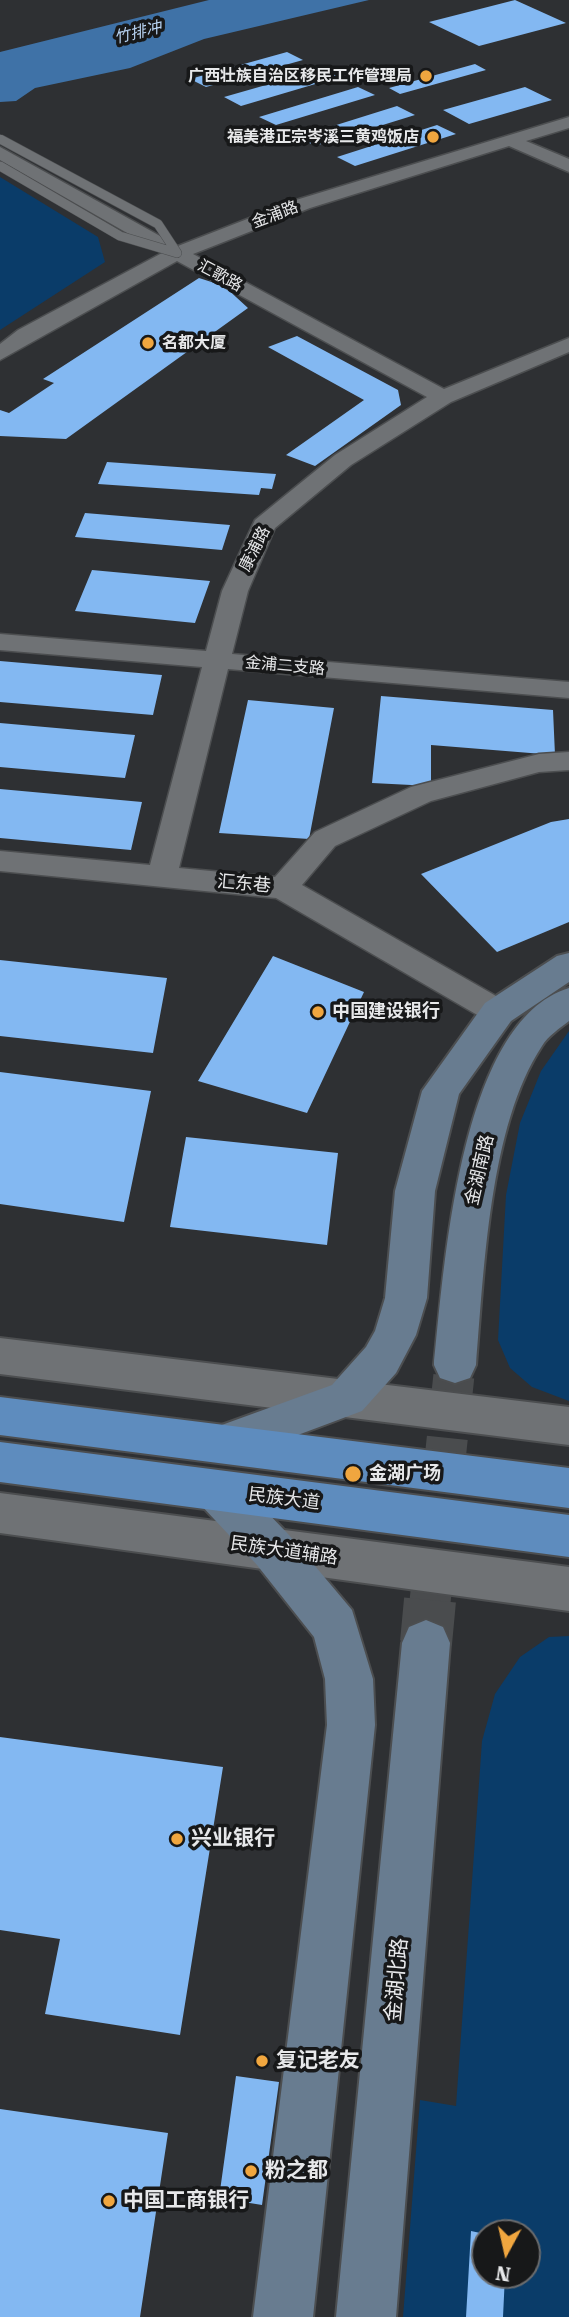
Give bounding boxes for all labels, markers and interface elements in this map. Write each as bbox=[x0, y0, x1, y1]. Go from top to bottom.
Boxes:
water label: 竹排冲 bbox=[112, 18, 164, 48]
place label: 广西壮族自治区移民工作管理局 bbox=[188, 66, 412, 86]
marker: 广西壮族自治区移民工作管理局 bbox=[418, 68, 434, 84]
place label: 福美港正宗岑溪三黄鸡饭店 bbox=[227, 127, 419, 147]
marker: 福美港正宗岑溪三黄鸡饭店 bbox=[425, 129, 441, 145]
street label: 金浦路 bbox=[249, 197, 301, 233]
street label: 汇歌路 bbox=[194, 256, 246, 296]
place label: 名都大厦 bbox=[162, 333, 226, 353]
marker: 名都大厦 bbox=[140, 335, 156, 351]
street label: 康浦路 bbox=[236, 523, 274, 575]
street label: 金浦二支路 bbox=[244, 653, 326, 679]
street label: 汇东巷 bbox=[216, 871, 272, 897]
place label: 中国建设银行 bbox=[332, 1001, 440, 1023]
marker: 中国建设银行 bbox=[310, 1004, 326, 1020]
street label: 金湖南路 bbox=[461, 1132, 499, 1208]
place label: 金湖广场 bbox=[369, 1463, 441, 1485]
marker: 金湖广场 bbox=[343, 1464, 363, 1484]
street label: 民族大道 bbox=[247, 1484, 321, 1514]
street label: 民族大道辅路 bbox=[229, 1533, 339, 1569]
place label: 兴业银行 bbox=[191, 1826, 275, 1852]
marker: 兴业银行 bbox=[169, 1831, 185, 1847]
street label: 金湖北路 bbox=[381, 1937, 413, 2023]
place label: 复记老友 bbox=[276, 2048, 360, 2074]
marker: 复记老友 bbox=[254, 2053, 270, 2069]
place label: 粉之都 bbox=[265, 2158, 328, 2184]
marker: 粉之都 bbox=[243, 2163, 259, 2179]
place label: 中国工商银行 bbox=[123, 2188, 249, 2214]
marker: 中国工商银行 bbox=[101, 2193, 117, 2209]
north arrow bbox=[471, 2219, 541, 2289]
text: N bbox=[494, 2261, 512, 2286]

